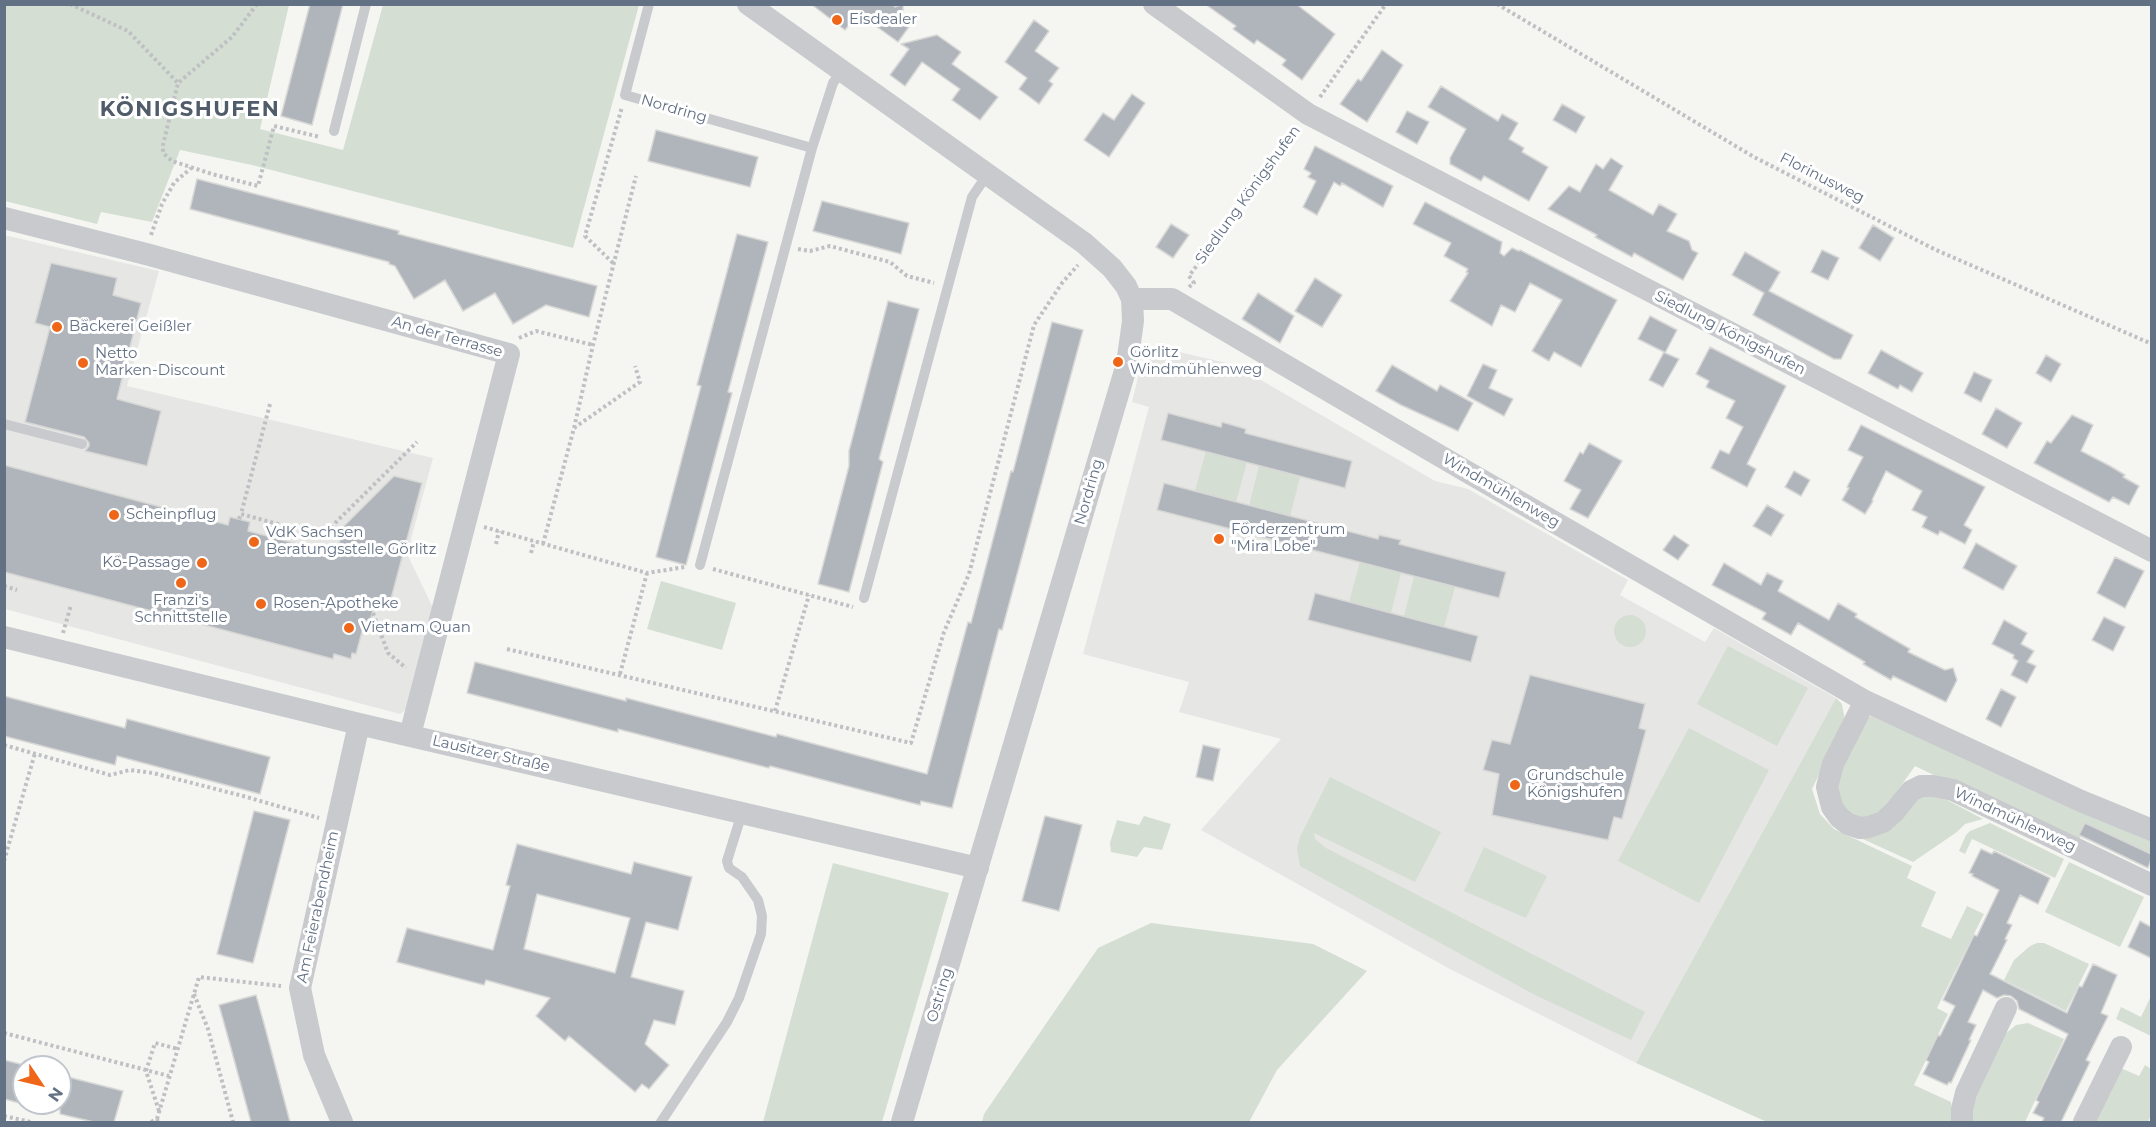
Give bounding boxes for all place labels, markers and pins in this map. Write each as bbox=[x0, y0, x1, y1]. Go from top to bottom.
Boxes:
place label: Eisdealer bbox=[849, 11, 917, 29]
marker: Eisdealer bbox=[830, 13, 844, 27]
place label: Bäckerei Geißler bbox=[69, 318, 192, 336]
marker: Bäckerei Geißler bbox=[50, 320, 64, 334]
place label: Görlitz Windmühlenweg bbox=[1130, 344, 1262, 379]
place label: Netto Marken-Discount bbox=[95, 345, 225, 380]
marker: Görlitz Windmühlenweg bbox=[1111, 355, 1125, 369]
marker: Netto Marken-Discount bbox=[76, 356, 90, 370]
place label: Scheinpflug bbox=[126, 506, 217, 524]
marker: Scheinpflug bbox=[107, 508, 121, 522]
place label: Förderzentrum "Mira Lobe" bbox=[1231, 521, 1346, 556]
place label: VdK Sachsen Beratungsstelle Görlitz bbox=[266, 524, 436, 559]
marker: Förderzentrum "Mira Lobe" bbox=[1212, 532, 1226, 546]
marker: VdK Sachsen Beratungsstelle Görlitz bbox=[247, 535, 261, 549]
place label: Kö-Passage bbox=[102, 554, 190, 572]
marker: Kö-Passage bbox=[195, 556, 209, 570]
marker: Franzi's Schnittstelle bbox=[174, 576, 188, 590]
place label: Franzi's Schnittstelle bbox=[134, 592, 228, 627]
place label: Rosen-Apotheke bbox=[273, 595, 399, 613]
marker: Rosen-Apotheke bbox=[254, 597, 268, 611]
place label: Vietnam Quan bbox=[361, 619, 471, 637]
marker: Vietnam Quan bbox=[342, 621, 356, 635]
place label: Grundschule Königshufen bbox=[1527, 767, 1624, 802]
marker: Grundschule Königshufen bbox=[1508, 778, 1522, 792]

